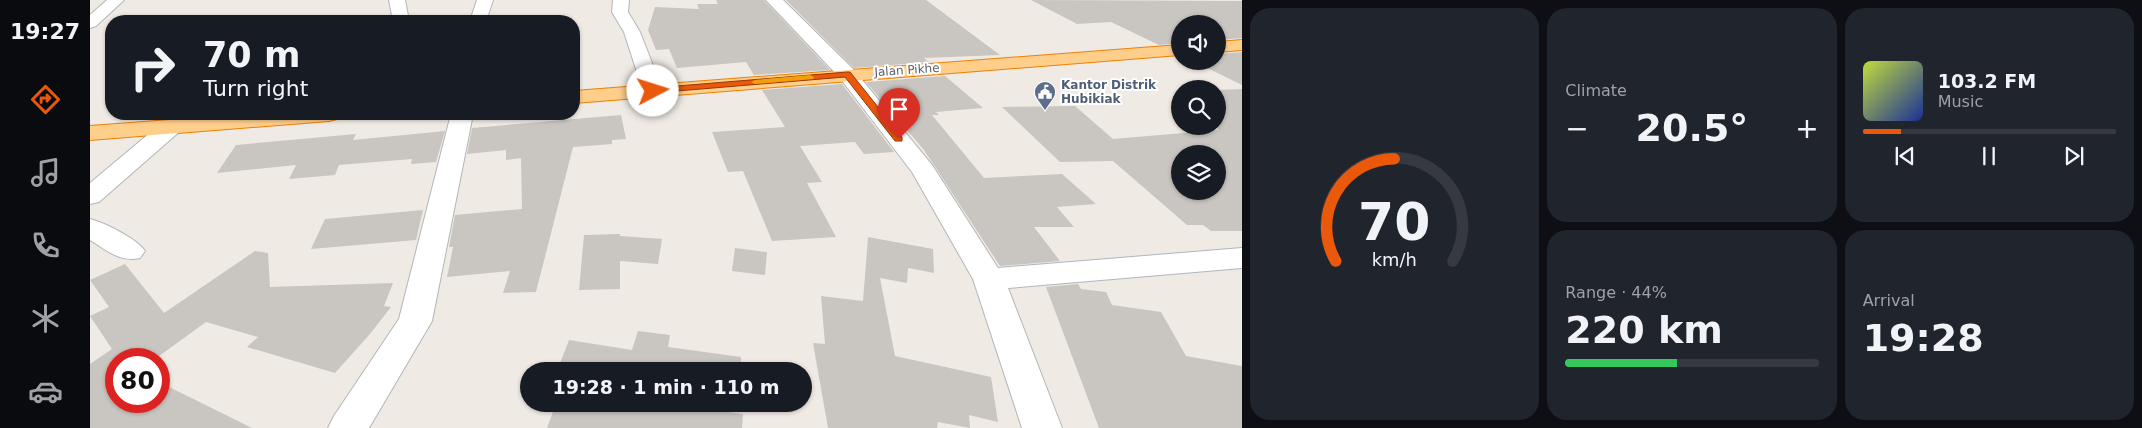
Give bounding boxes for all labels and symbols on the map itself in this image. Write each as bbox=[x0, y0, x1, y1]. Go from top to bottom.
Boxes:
street label: Jalan Pikhe bbox=[873, 61, 940, 79]
position arrow bbox=[626, 64, 678, 116]
place label: Kantor Distrik Hubikiak bbox=[1061, 78, 1157, 106]
public building icon: Kantor Distrik Hubikiak bbox=[1033, 80, 1057, 111]
pin bbox=[878, 88, 920, 139]
speed limit sign: 80 bbox=[105, 348, 170, 413]

